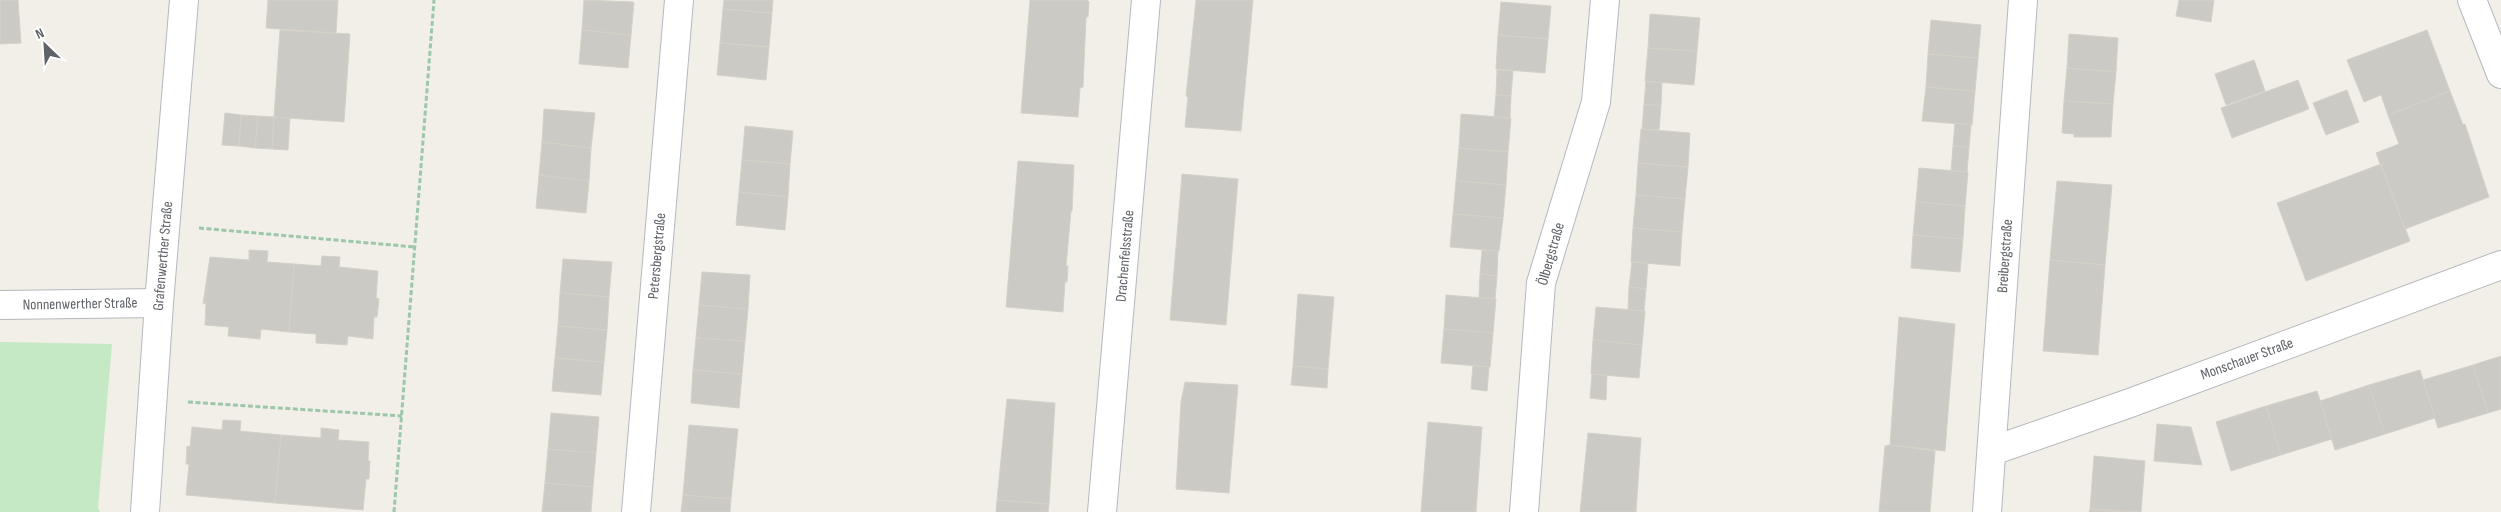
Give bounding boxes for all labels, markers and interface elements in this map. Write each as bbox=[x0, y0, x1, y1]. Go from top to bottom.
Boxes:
north arrow bbox=[20, 20, 70, 70]
text: N bbox=[33, 24, 47, 43]
street label: Grafenwerther Straße bbox=[149, 201, 177, 311]
street label: Drachenfelsstraße bbox=[1112, 209, 1138, 303]
street label: Petersbergstraße bbox=[644, 212, 670, 300]
street label: Breibergstraße bbox=[1993, 219, 2017, 293]
street label: Ölbergstraße bbox=[1533, 220, 1569, 288]
street label: Nonnenwerther Straße bbox=[22, 293, 138, 315]
street label: Monschauer Straße bbox=[2198, 333, 2296, 385]

